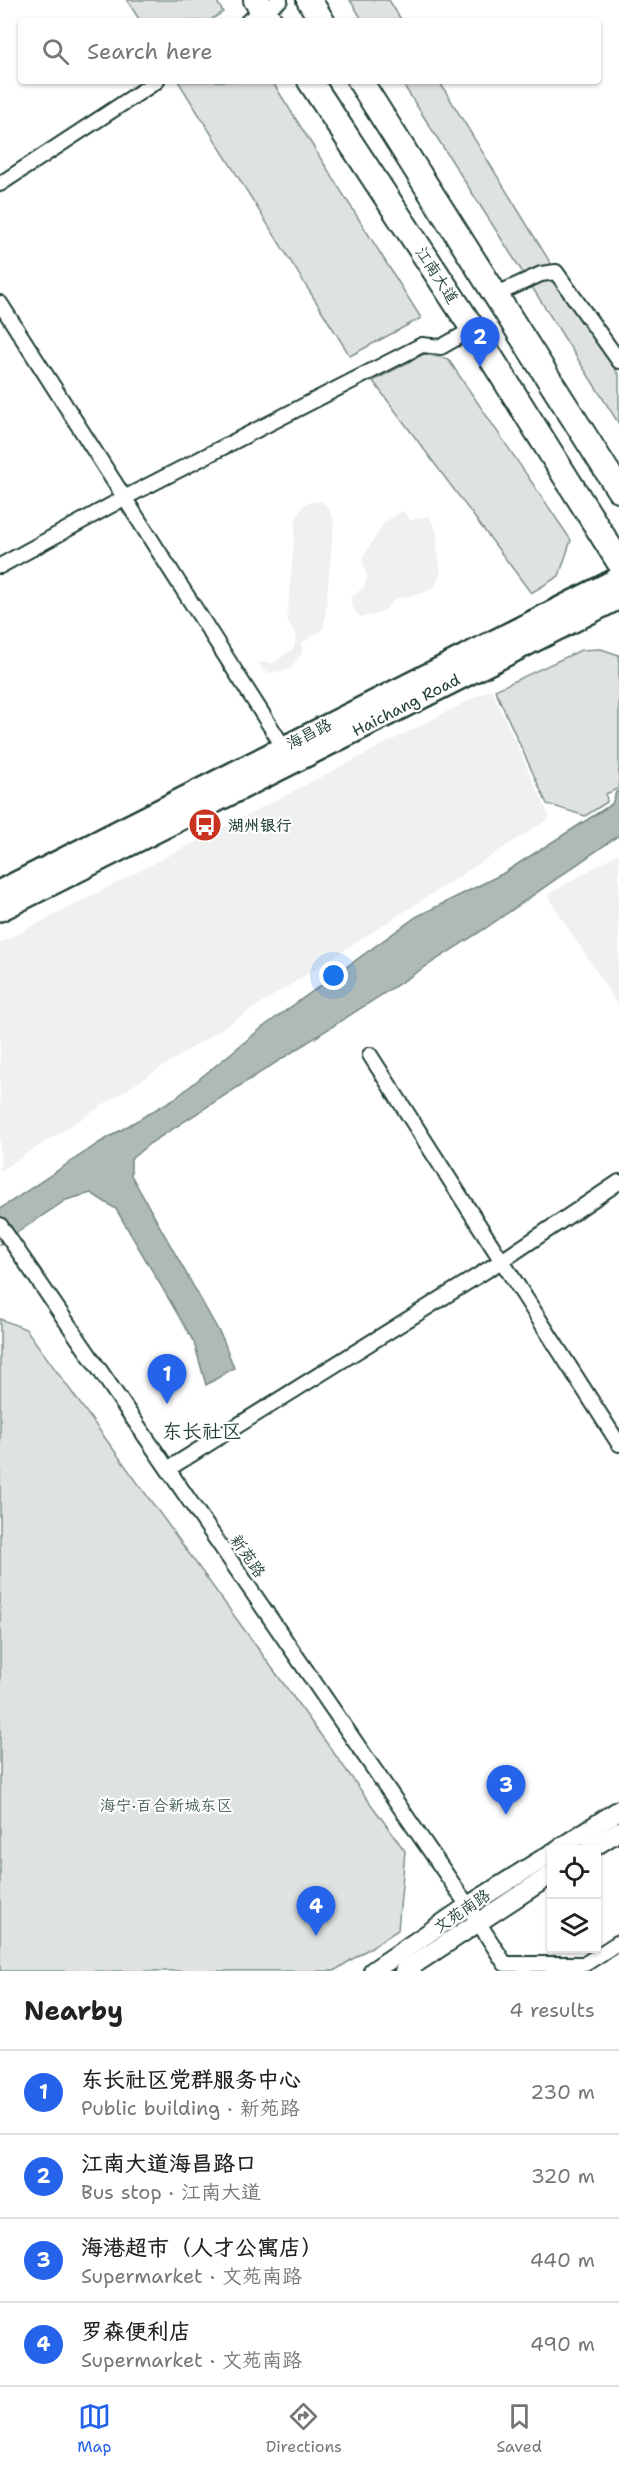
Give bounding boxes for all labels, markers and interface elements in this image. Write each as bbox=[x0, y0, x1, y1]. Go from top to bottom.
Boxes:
search box bbox=[18, 18, 601, 84]
icon: search bbox=[39, 35, 72, 68]
text: Search here bbox=[87, 37, 213, 66]
street label: 江南大道 bbox=[411, 242, 463, 308]
pin: 2 bbox=[460, 318, 500, 367]
street label: Haichang Road bbox=[349, 669, 463, 741]
street label: 海昌路 bbox=[283, 714, 335, 754]
bus stop icon: 湖州银行 bbox=[187, 807, 223, 843]
place label: 湖州银行 bbox=[228, 815, 292, 836]
your location bbox=[319, 961, 348, 990]
pin: 1 bbox=[148, 1354, 186, 1404]
district label: 东长社区 bbox=[162, 1418, 242, 1444]
street label: 新苑路 bbox=[226, 1530, 270, 1582]
pin: 3 bbox=[486, 1766, 526, 1815]
park label: 海宁·百合新城东区 bbox=[100, 1795, 232, 1816]
map controls bbox=[547, 1845, 601, 1953]
button: locate bbox=[547, 1845, 601, 1899]
street label: 文苑南路 bbox=[430, 1884, 494, 1938]
pin: 4 bbox=[296, 1886, 336, 1936]
button: layers bbox=[547, 1899, 601, 1953]
text: Nearby bbox=[24, 1993, 123, 2028]
text: 4 results bbox=[509, 1997, 595, 2023]
text: 东长社区党群服务中心 bbox=[81, 2065, 301, 2094]
text: 1 bbox=[39, 2079, 48, 2105]
text: 230 m bbox=[530, 2079, 595, 2105]
text: Public building · 新苑路 bbox=[81, 2095, 300, 2121]
text: 江南大道海昌路口 bbox=[81, 2149, 257, 2178]
text: 2 bbox=[37, 2163, 51, 2189]
text: 320 m bbox=[531, 2163, 595, 2189]
text: Bus stop · 江南大道 bbox=[81, 2179, 261, 2205]
text: 海港超市（人才公寓店） bbox=[81, 2233, 323, 2262]
text: 3 bbox=[37, 2247, 51, 2273]
text: 440 m bbox=[530, 2247, 595, 2273]
text: Supermarket · 文苑南路 bbox=[81, 2263, 302, 2289]
text: 罗森便利店 bbox=[81, 2317, 191, 2346]
text: 4 bbox=[37, 2331, 51, 2357]
text: 490 m bbox=[530, 2331, 595, 2357]
text: Supermarket · 文苑南路 bbox=[81, 2347, 302, 2373]
tab: Map bbox=[77, 2400, 111, 2457]
tab: Directions bbox=[266, 2400, 342, 2457]
tab: Saved bbox=[496, 2400, 542, 2457]

